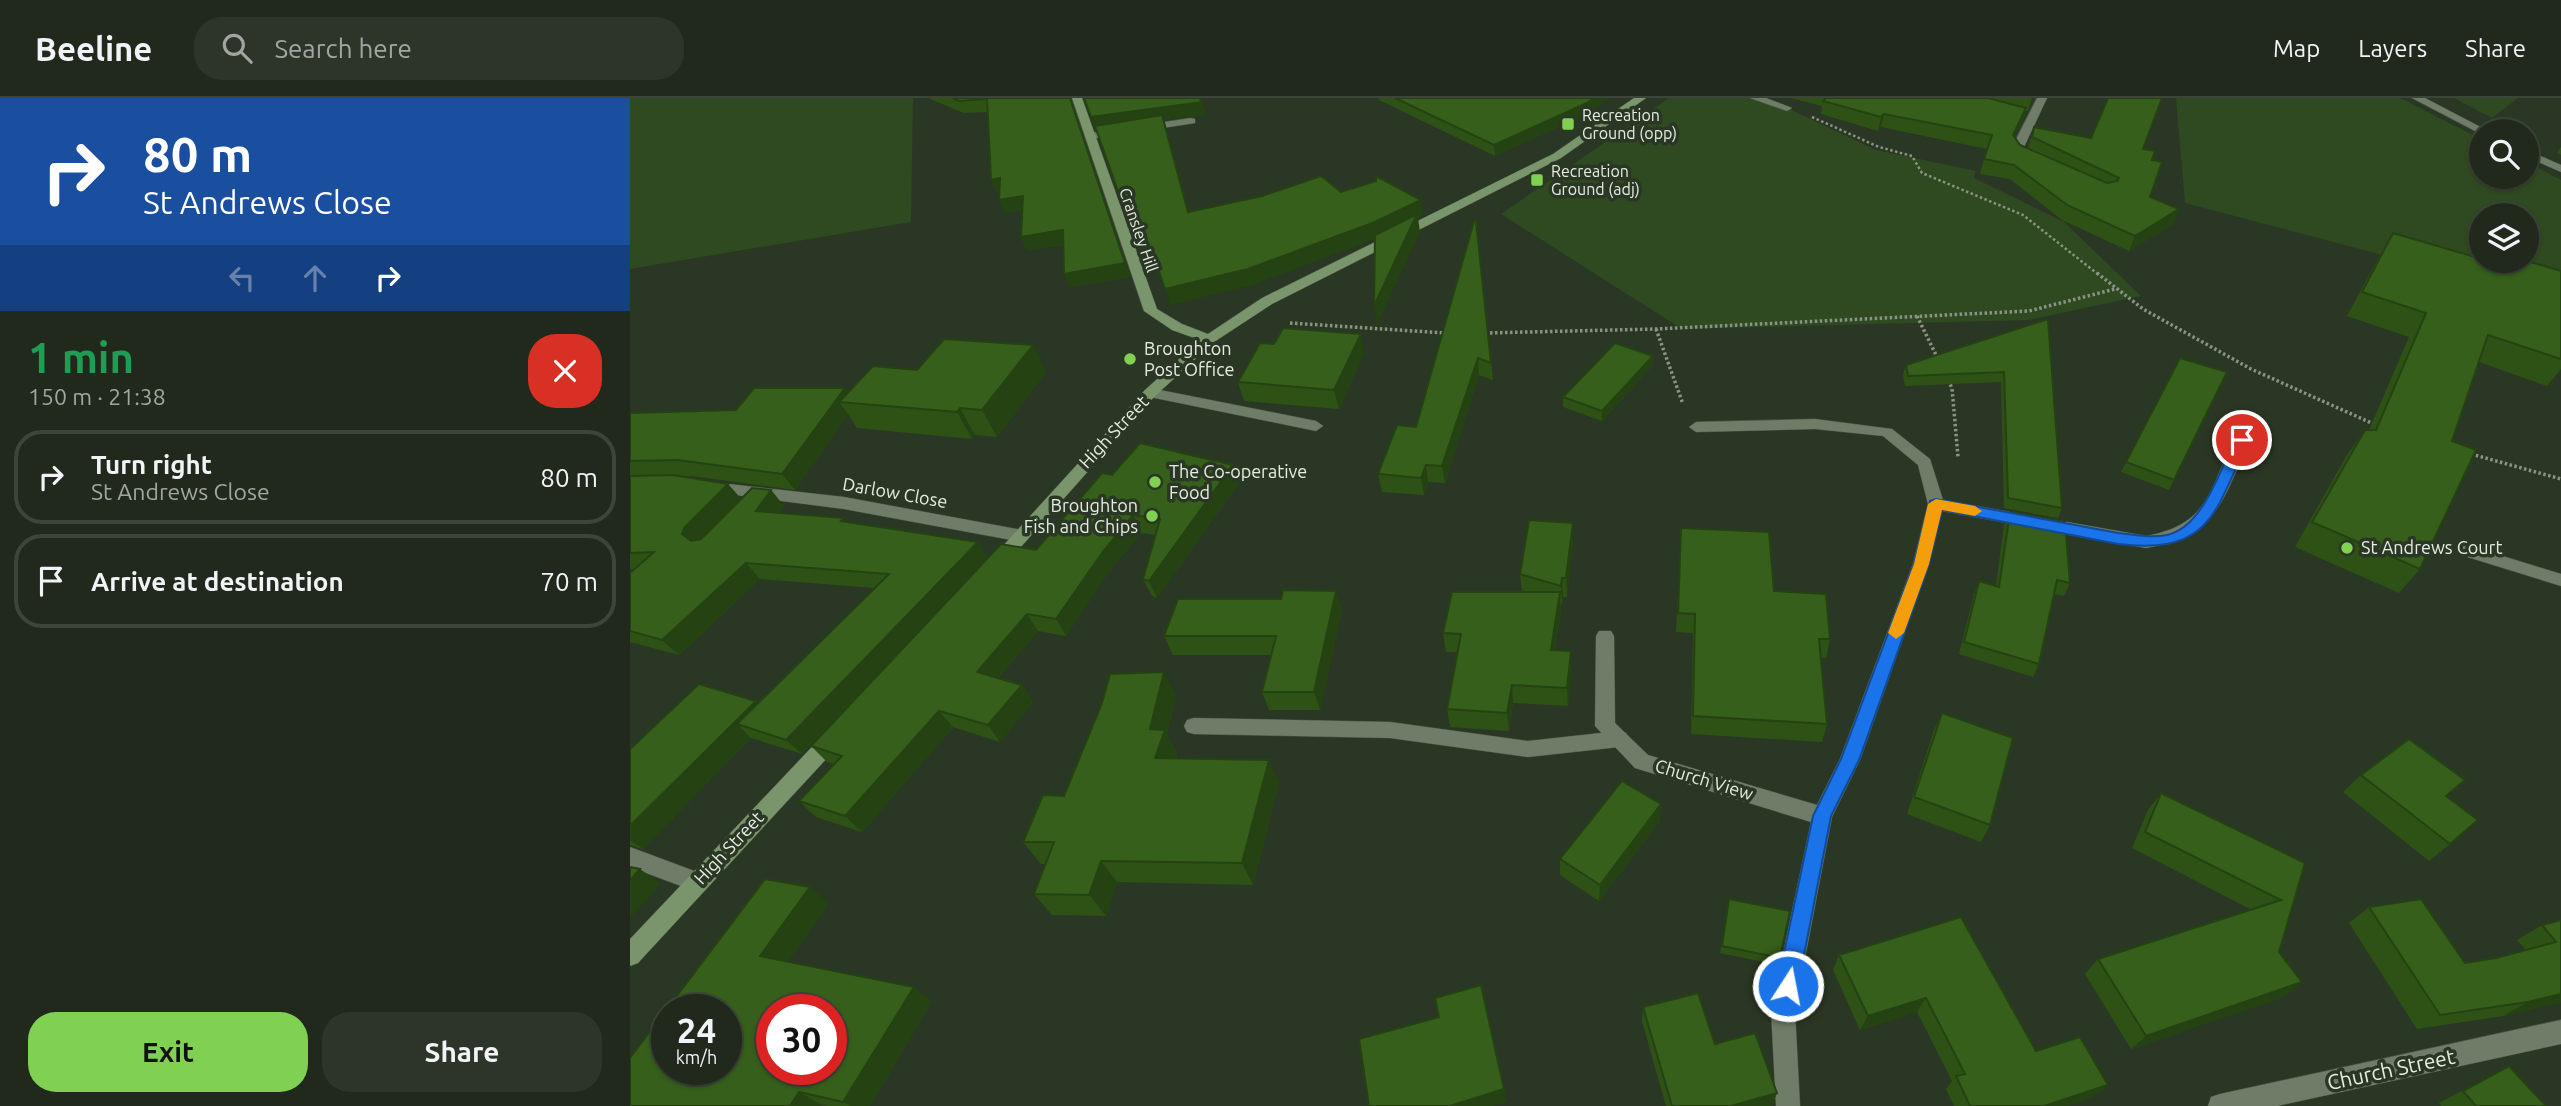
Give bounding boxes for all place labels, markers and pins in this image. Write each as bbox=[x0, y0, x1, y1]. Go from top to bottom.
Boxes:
place label: Recreation Ground (opp) bbox=[1582, 106, 1677, 143]
marker: Recreation Ground (opp) bbox=[1560, 116, 1576, 132]
place label: Recreation Ground (adj) bbox=[1551, 162, 1640, 199]
marker: Recreation Ground (adj) bbox=[1529, 172, 1545, 188]
place label: Broughton Post Office bbox=[1144, 338, 1234, 379]
marker: Broughton Post Office bbox=[1122, 351, 1138, 367]
pin bbox=[2212, 410, 2272, 470]
place label: The Co-operative Food bbox=[1169, 461, 1307, 502]
marker: The Co-operative Food bbox=[1147, 474, 1163, 490]
place label: Broughton Fish and Chips bbox=[1024, 495, 1138, 536]
marker: Broughton Fish and Chips bbox=[1144, 508, 1160, 524]
place label: St Andrews Court bbox=[2361, 537, 2503, 557]
marker: St Andrews Court bbox=[2339, 540, 2355, 556]

